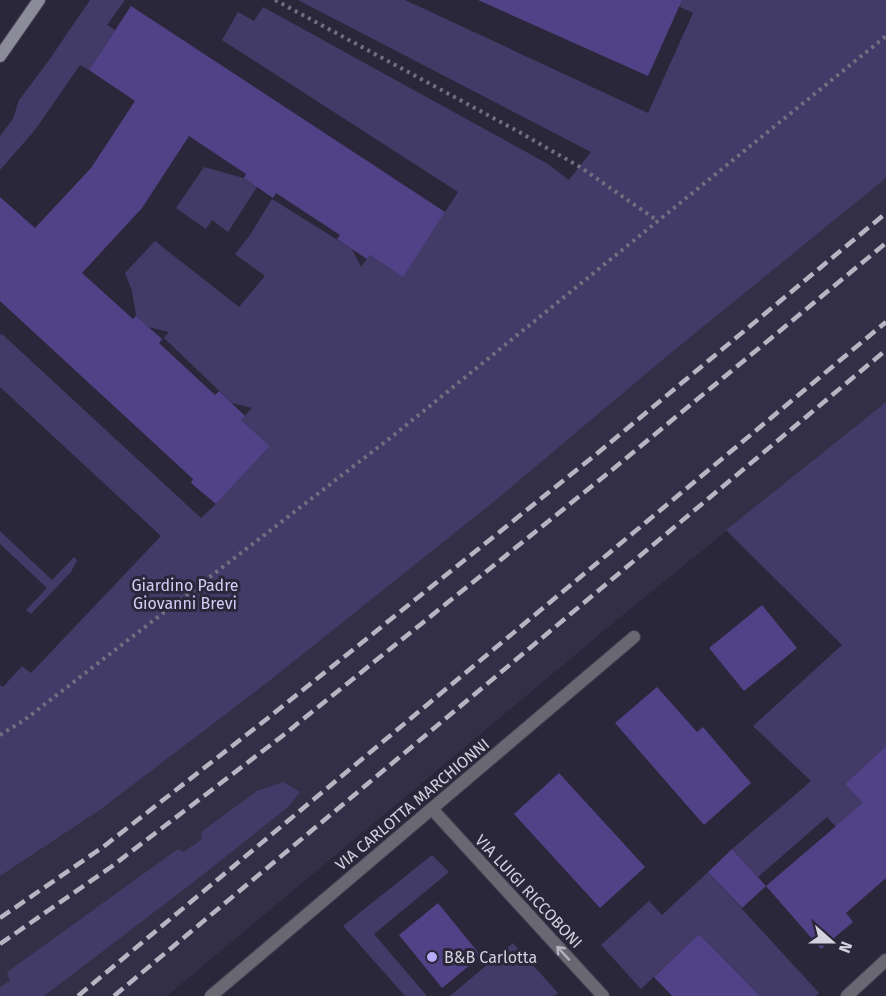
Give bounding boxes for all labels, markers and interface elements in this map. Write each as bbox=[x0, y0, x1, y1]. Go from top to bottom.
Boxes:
park label: Giardino Padre Giovanni Brevi bbox=[131, 576, 239, 613]
street label: VIA CARLOTTA MARCHIONNI bbox=[331, 734, 493, 874]
street label: VIA LUIGI RICCOBONI bbox=[471, 831, 586, 952]
north arrow bbox=[802, 912, 862, 972]
text: N bbox=[835, 939, 856, 956]
one-way arrow bbox=[556, 946, 570, 961]
place label: B&B Carlotta bbox=[444, 948, 537, 967]
marker: B&B Carlotta bbox=[425, 950, 439, 964]

